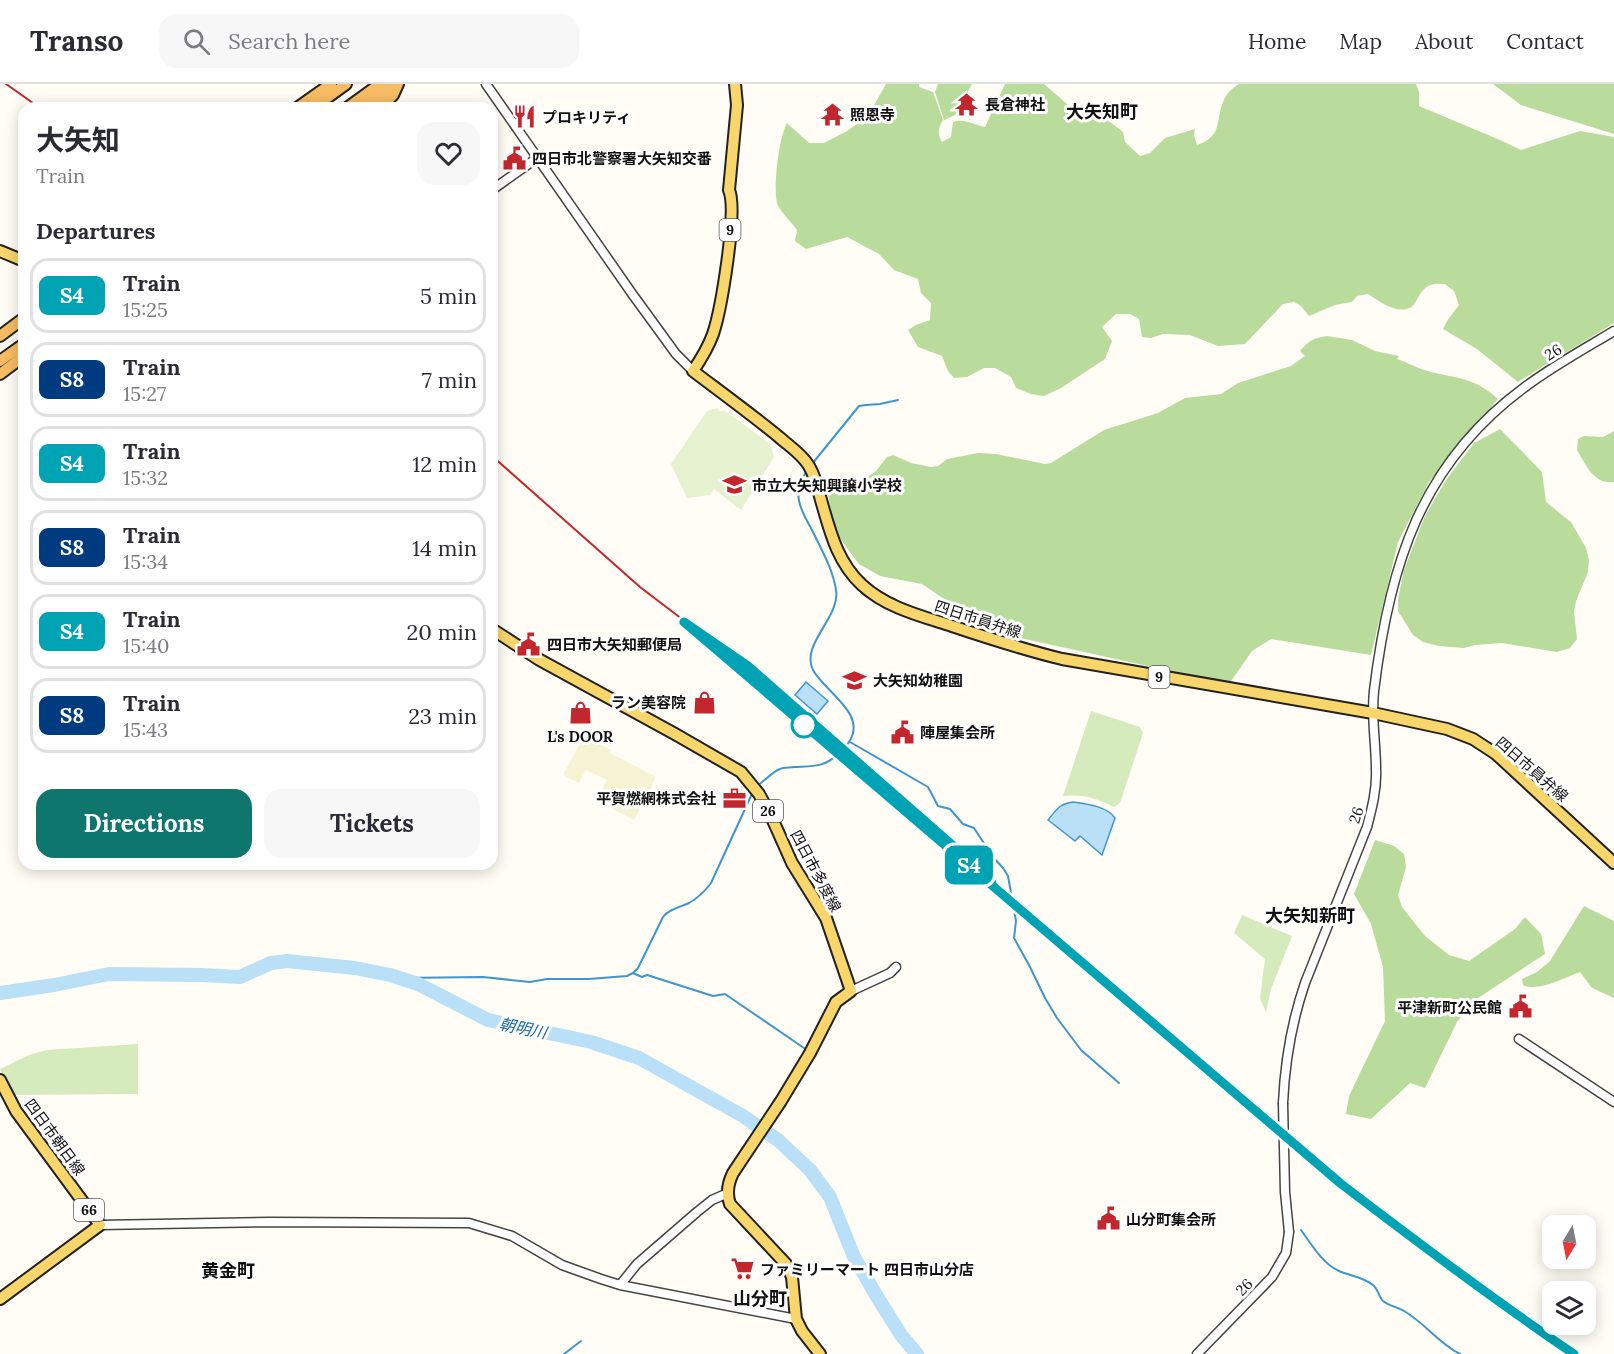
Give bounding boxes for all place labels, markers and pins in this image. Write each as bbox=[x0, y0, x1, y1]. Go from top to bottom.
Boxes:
temple icon: 長倉神社 bbox=[954, 91, 980, 117]
place label: 長倉神社 bbox=[985, 95, 1045, 114]
temple icon: 照恩寺 bbox=[819, 101, 845, 127]
restaurant icon: プロキリティ bbox=[511, 104, 537, 130]
place label: 照恩寺 bbox=[850, 105, 895, 124]
place label: プロキリティ bbox=[542, 108, 631, 127]
public building icon: 四日市北警察署大矢知交番 bbox=[501, 145, 527, 171]
place label: 四日市北警察署大矢知交番 bbox=[532, 149, 712, 168]
school or university icon: 市立大矢知興譲小学校 bbox=[721, 472, 747, 498]
place label: 市立大矢知興譲小学校 bbox=[752, 476, 902, 495]
public building icon: 四日市大矢知郵便局 bbox=[516, 631, 542, 657]
place label: 四日市大矢知郵便局 bbox=[547, 635, 682, 654]
school or university icon: 大矢知幼稚園 bbox=[842, 667, 868, 693]
place label: 大矢知幼稚園 bbox=[873, 671, 963, 690]
shop icon: ラン美容院 bbox=[691, 689, 717, 715]
place label: ラン美容院 bbox=[611, 693, 686, 712]
shop icon: L's DOOR bbox=[567, 699, 593, 725]
unlabelled marker bbox=[791, 712, 817, 738]
public building icon: 陣屋集会所 bbox=[889, 719, 915, 745]
place label: 陣屋集会所 bbox=[920, 723, 995, 742]
place label: L's DOOR bbox=[547, 727, 614, 746]
office icon: 平賀燃網株式会社 bbox=[721, 785, 747, 811]
place label: 平賀燃網株式会社 bbox=[596, 789, 716, 808]
public building icon: 平津新町公民館 bbox=[1507, 994, 1533, 1020]
place label: 平津新町公民館 bbox=[1397, 998, 1502, 1017]
public building icon: 山分町集会所 bbox=[1095, 1206, 1121, 1232]
place label: 山分町集会所 bbox=[1126, 1210, 1216, 1229]
supermarket icon: ファミリーマート 四日市山分店 bbox=[729, 1256, 755, 1282]
place label: ファミリーマート 四日市山分店 bbox=[760, 1260, 974, 1279]

